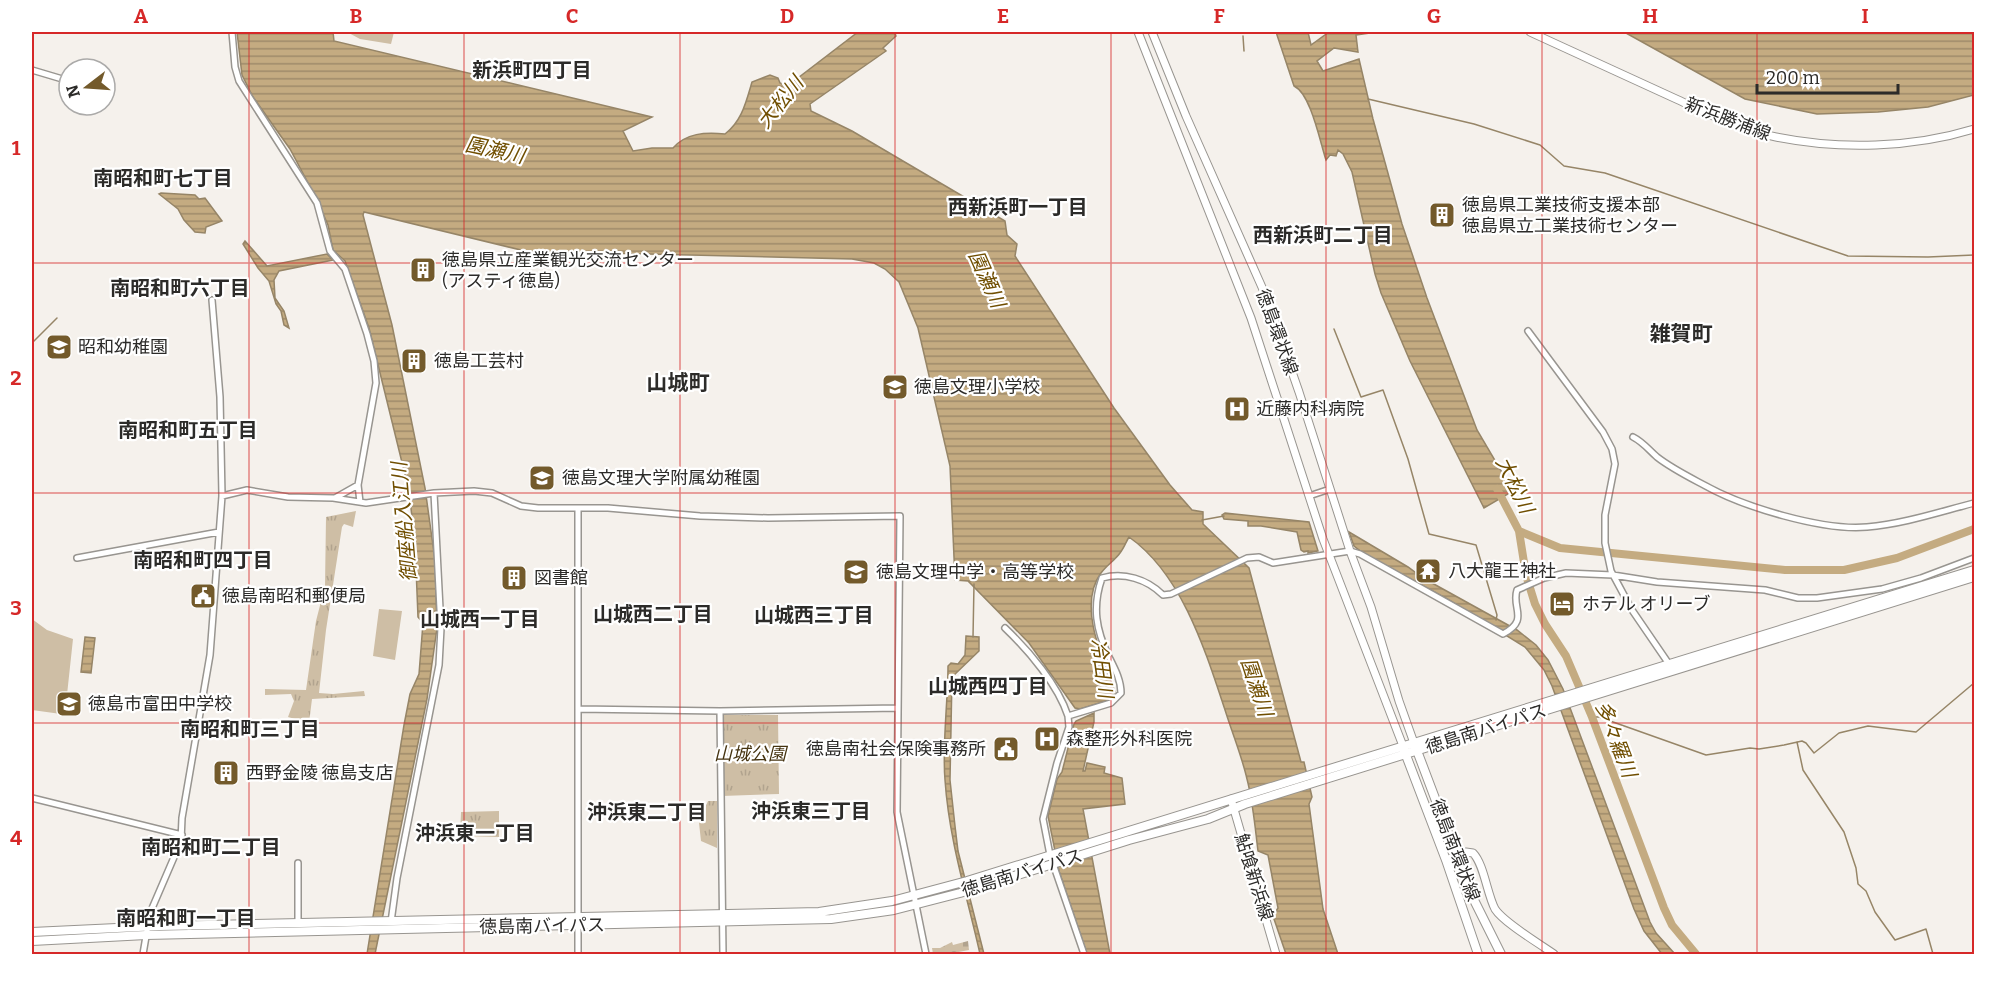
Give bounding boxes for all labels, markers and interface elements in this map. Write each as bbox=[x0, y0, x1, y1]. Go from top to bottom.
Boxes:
text: A bbox=[134, 4, 149, 28]
text: B bbox=[350, 4, 363, 28]
text: C bbox=[566, 4, 578, 28]
text: D bbox=[780, 4, 794, 28]
text: E bbox=[997, 4, 1009, 28]
text: F bbox=[1213, 4, 1225, 28]
text: G bbox=[1427, 4, 1441, 28]
text: H bbox=[1642, 4, 1658, 28]
text: I bbox=[1861, 4, 1869, 28]
north arrow bbox=[57, 57, 117, 117]
scale bar bbox=[1757, 57, 1898, 95]
district label: 新浜町四丁目 bbox=[472, 58, 592, 82]
text: 200 m bbox=[1766, 67, 1820, 89]
water label: 大松川 bbox=[752, 70, 809, 133]
text: N bbox=[62, 83, 84, 100]
street label: 新浜勝浦線 bbox=[1682, 93, 1774, 145]
water label: 園瀬川 bbox=[463, 132, 529, 168]
text: 1 bbox=[12, 136, 21, 160]
district label: 南昭和町七丁目 bbox=[93, 166, 233, 190]
place label: 徳島県工業技術支援本部 徳島県立工業技術センター bbox=[1462, 194, 1678, 237]
district label: 西新浜町一丁目 bbox=[948, 195, 1088, 219]
building icon: 徳島県工業技術支援本部 徳島県立工業技術センター bbox=[1427, 200, 1457, 230]
district label: 西新浜町二丁目 bbox=[1253, 223, 1393, 247]
water label: 園瀬川 bbox=[964, 247, 1011, 313]
place label: 徳島県立産業観光交流センター (アスティ徳島) bbox=[442, 249, 694, 292]
building icon: 徳島県立産業観光交流センター (アスティ徳島) bbox=[408, 255, 438, 285]
district label: 南昭和町六丁目 bbox=[110, 276, 250, 300]
street label: 徳島環状線 bbox=[1251, 286, 1303, 378]
district label: 雑賀町 bbox=[1650, 321, 1713, 347]
school or university icon: 昭和幼稚園 bbox=[44, 332, 74, 362]
place label: 昭和幼稚園 bbox=[78, 336, 168, 358]
building icon: 徳島工芸村 bbox=[399, 346, 429, 376]
place label: 徳島工芸村 bbox=[434, 350, 524, 372]
text: 2 bbox=[10, 366, 22, 390]
district label: 山城町 bbox=[647, 370, 710, 396]
school or university icon: 徳島文理小学校 bbox=[880, 372, 910, 402]
place label: 徳島文理小学校 bbox=[914, 376, 1040, 398]
hospital icon: 近藤内科病院 bbox=[1222, 394, 1252, 424]
place label: 近藤内科病院 bbox=[1256, 398, 1364, 420]
district label: 南昭和町五丁目 bbox=[118, 418, 258, 442]
water label: 大松川 bbox=[1491, 453, 1540, 519]
water label: 御座船入江川 bbox=[387, 459, 421, 583]
school or university icon: 徳島文理大学附属幼稚園 bbox=[527, 463, 557, 493]
place label: 徳島文理大学附属幼稚園 bbox=[562, 467, 760, 489]
district label: 南昭和町四丁目 bbox=[133, 548, 273, 572]
temple icon: 八大龍王神社 bbox=[1413, 556, 1443, 586]
school or university icon: 徳島文理中学・高等学校 bbox=[841, 557, 871, 587]
place label: 八大龍王神社 bbox=[1448, 560, 1556, 582]
place label: 徳島文理中学・高等学校 bbox=[876, 561, 1074, 583]
building icon: 図書館 bbox=[499, 563, 529, 593]
place label: 図書館 bbox=[534, 567, 588, 589]
public building icon: 徳島南昭和郵便局 bbox=[188, 581, 218, 611]
place label: 徳島南昭和郵便局 bbox=[222, 585, 366, 607]
hotel icon: ホテル オリーブ bbox=[1547, 589, 1577, 619]
place label: ホテル オリーブ bbox=[1582, 593, 1711, 615]
text: 3 bbox=[10, 596, 22, 620]
district label: 山城西二丁目 bbox=[593, 602, 713, 626]
district label: 山城西三丁目 bbox=[754, 603, 874, 627]
district label: 山城西一丁目 bbox=[420, 607, 540, 631]
water label: 冷田川 bbox=[1086, 637, 1118, 701]
water label: 園瀬川 bbox=[1236, 655, 1278, 721]
district label: 山城西四丁目 bbox=[928, 674, 1048, 698]
school or university icon: 徳島市富田中学校 bbox=[54, 689, 84, 719]
place label: 徳島市富田中学校 bbox=[88, 693, 232, 715]
water label: 多々羅川 bbox=[1590, 697, 1642, 783]
street label: 徳島南バイパス bbox=[1423, 699, 1549, 759]
district label: 南昭和町三丁目 bbox=[180, 717, 320, 741]
hospital icon: 森整形外科医院 bbox=[1032, 724, 1062, 754]
place label: 森整形外科医院 bbox=[1066, 728, 1192, 750]
public building icon: 徳島南社会保険事務所 bbox=[991, 734, 1021, 764]
place label: 徳島南社会保険事務所 bbox=[806, 738, 986, 760]
park label: 山城公園 bbox=[714, 743, 789, 765]
building icon: 西野金陵 徳島支店 bbox=[211, 758, 241, 788]
place label: 西野金陵 徳島支店 bbox=[246, 762, 394, 784]
street label: 徳島南環状線 bbox=[1425, 796, 1485, 904]
district label: 沖浜東三丁目 bbox=[751, 799, 871, 823]
district label: 沖浜東二丁目 bbox=[587, 800, 707, 824]
district label: 沖浜東一丁目 bbox=[415, 821, 535, 845]
text: 4 bbox=[10, 826, 22, 850]
street label: 鮎喰新浜線 bbox=[1230, 831, 1278, 923]
district label: 南昭和町二丁目 bbox=[141, 835, 281, 859]
street label: 徳島南バイパス bbox=[959, 844, 1085, 902]
district label: 南昭和町一丁目 bbox=[116, 906, 256, 930]
street label: 徳島南バイパス bbox=[479, 914, 605, 938]

